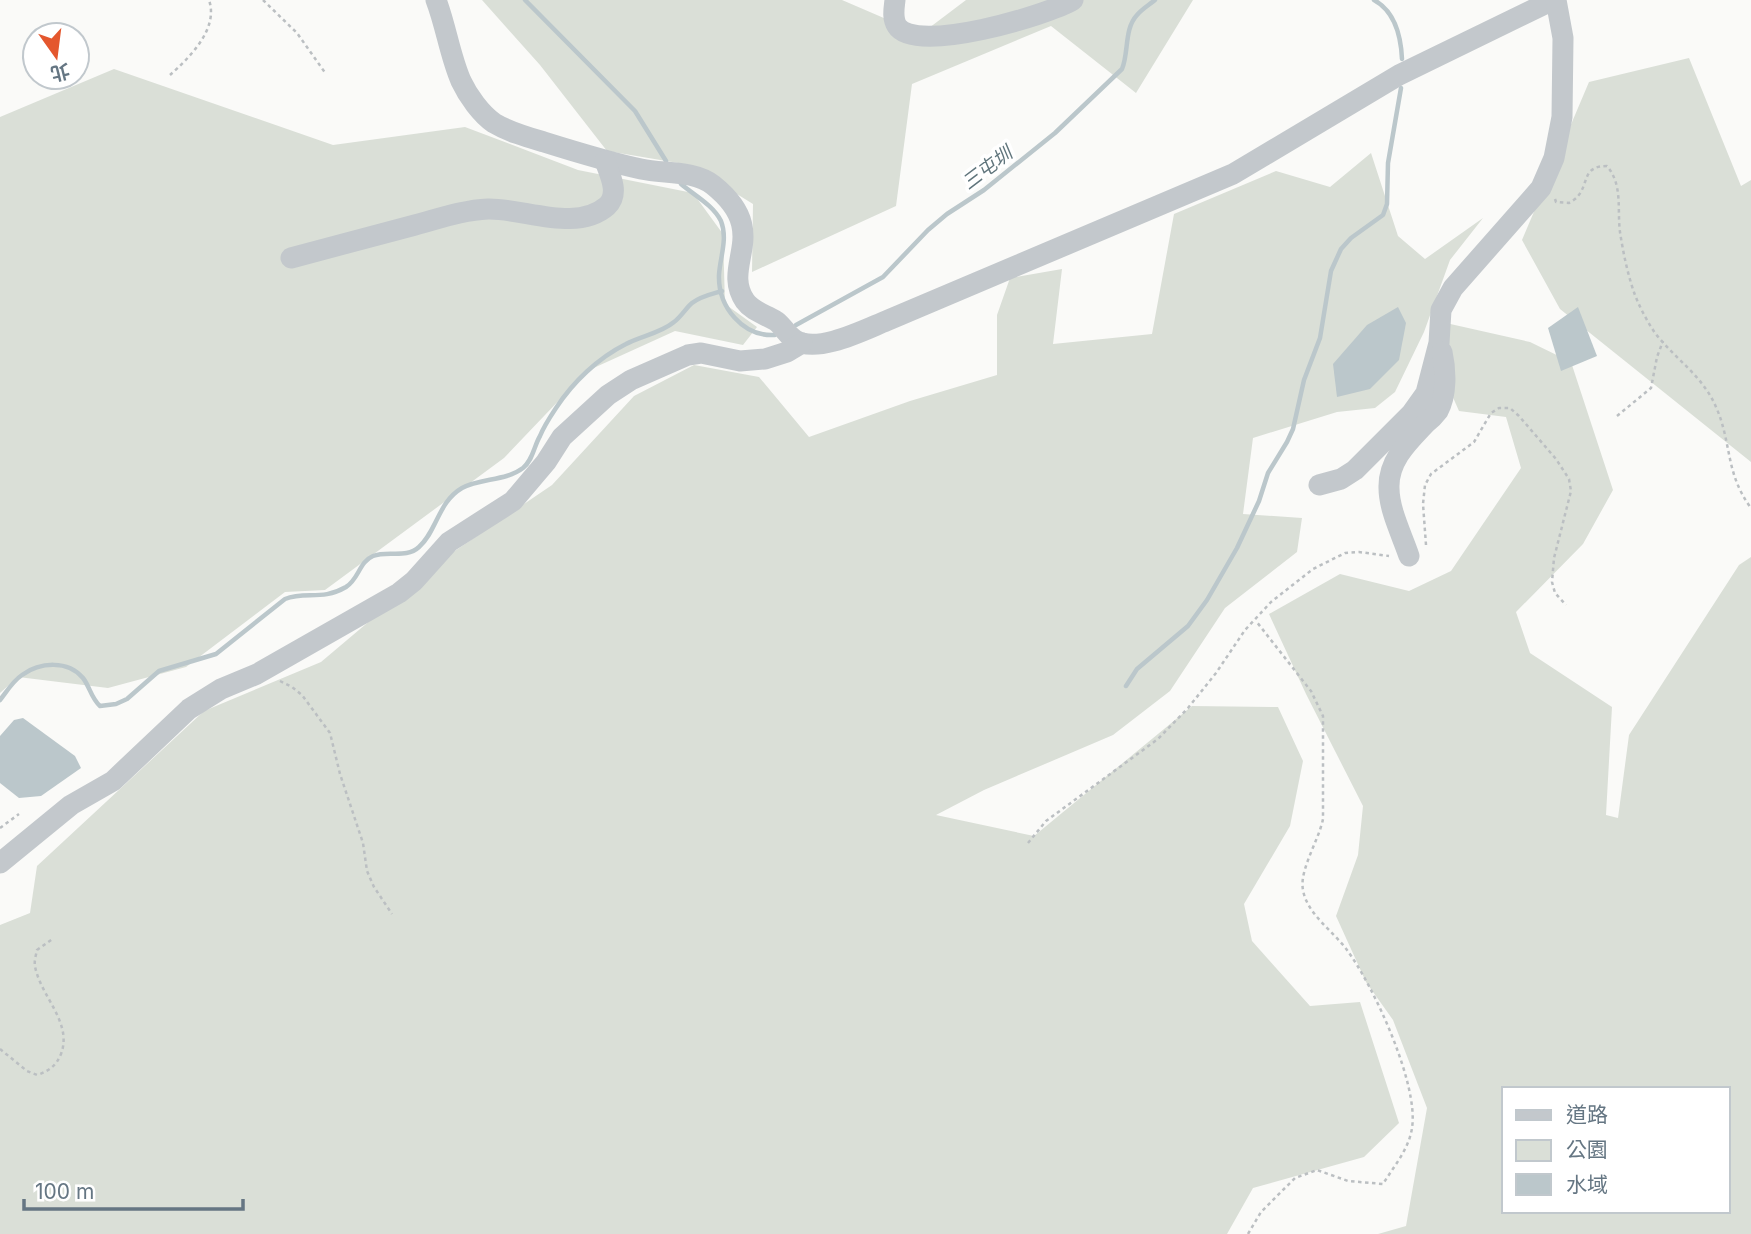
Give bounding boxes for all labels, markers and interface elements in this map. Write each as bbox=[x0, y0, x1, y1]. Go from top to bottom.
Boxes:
north arrow bbox=[21, 21, 91, 91]
text: 北 bbox=[48, 59, 72, 85]
water label: 三屯圳 bbox=[957, 140, 1019, 194]
legend bbox=[1502, 1087, 1730, 1213]
text: 道路 bbox=[1566, 1102, 1608, 1127]
text: 公園 bbox=[1566, 1137, 1608, 1162]
scale bar bbox=[24, 1168, 243, 1212]
text: 水域 bbox=[1566, 1172, 1608, 1197]
text: 100 m bbox=[35, 1179, 94, 1204]

